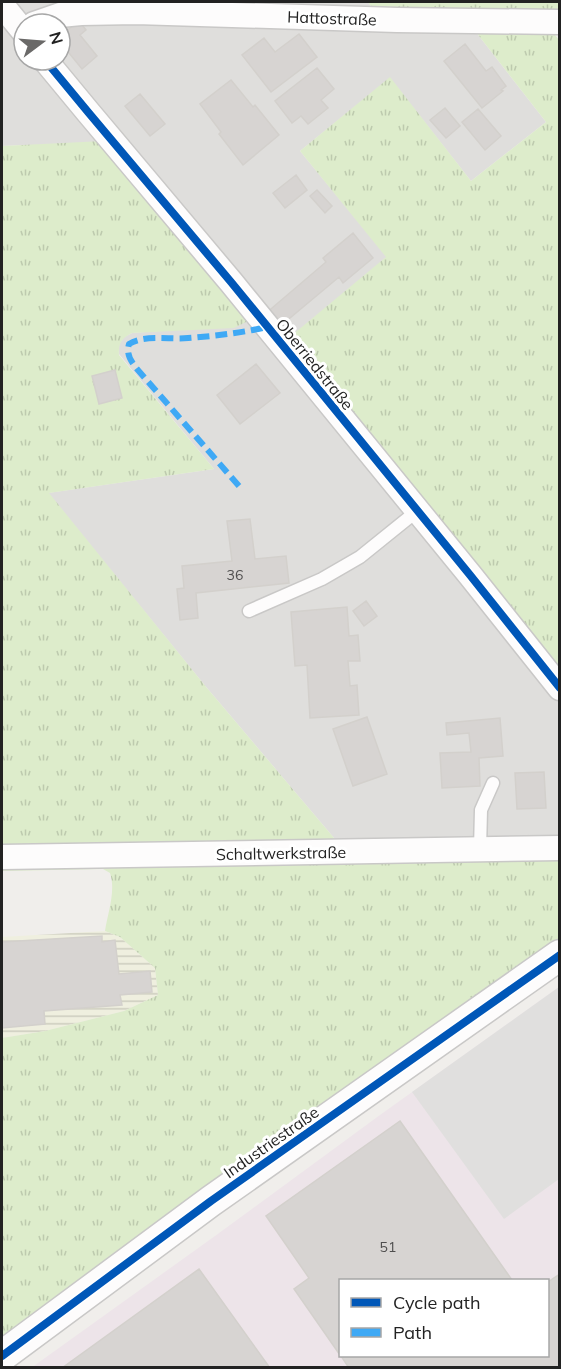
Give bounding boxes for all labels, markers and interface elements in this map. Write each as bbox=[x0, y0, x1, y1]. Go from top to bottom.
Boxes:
street label: Hattostraße bbox=[287, 6, 377, 30]
north arrow bbox=[12, 12, 72, 72]
text: N bbox=[45, 29, 68, 46]
street label: Oberriedstraße bbox=[272, 314, 358, 414]
house number: 36 bbox=[227, 566, 243, 584]
street label: Schaltwerkstraße bbox=[216, 842, 346, 864]
street label: Industriestraße bbox=[219, 1102, 323, 1182]
house number: 51 bbox=[380, 1238, 396, 1256]
legend bbox=[339, 1279, 549, 1357]
text: Cycle path bbox=[393, 1291, 480, 1314]
text: Path bbox=[393, 1321, 432, 1344]

